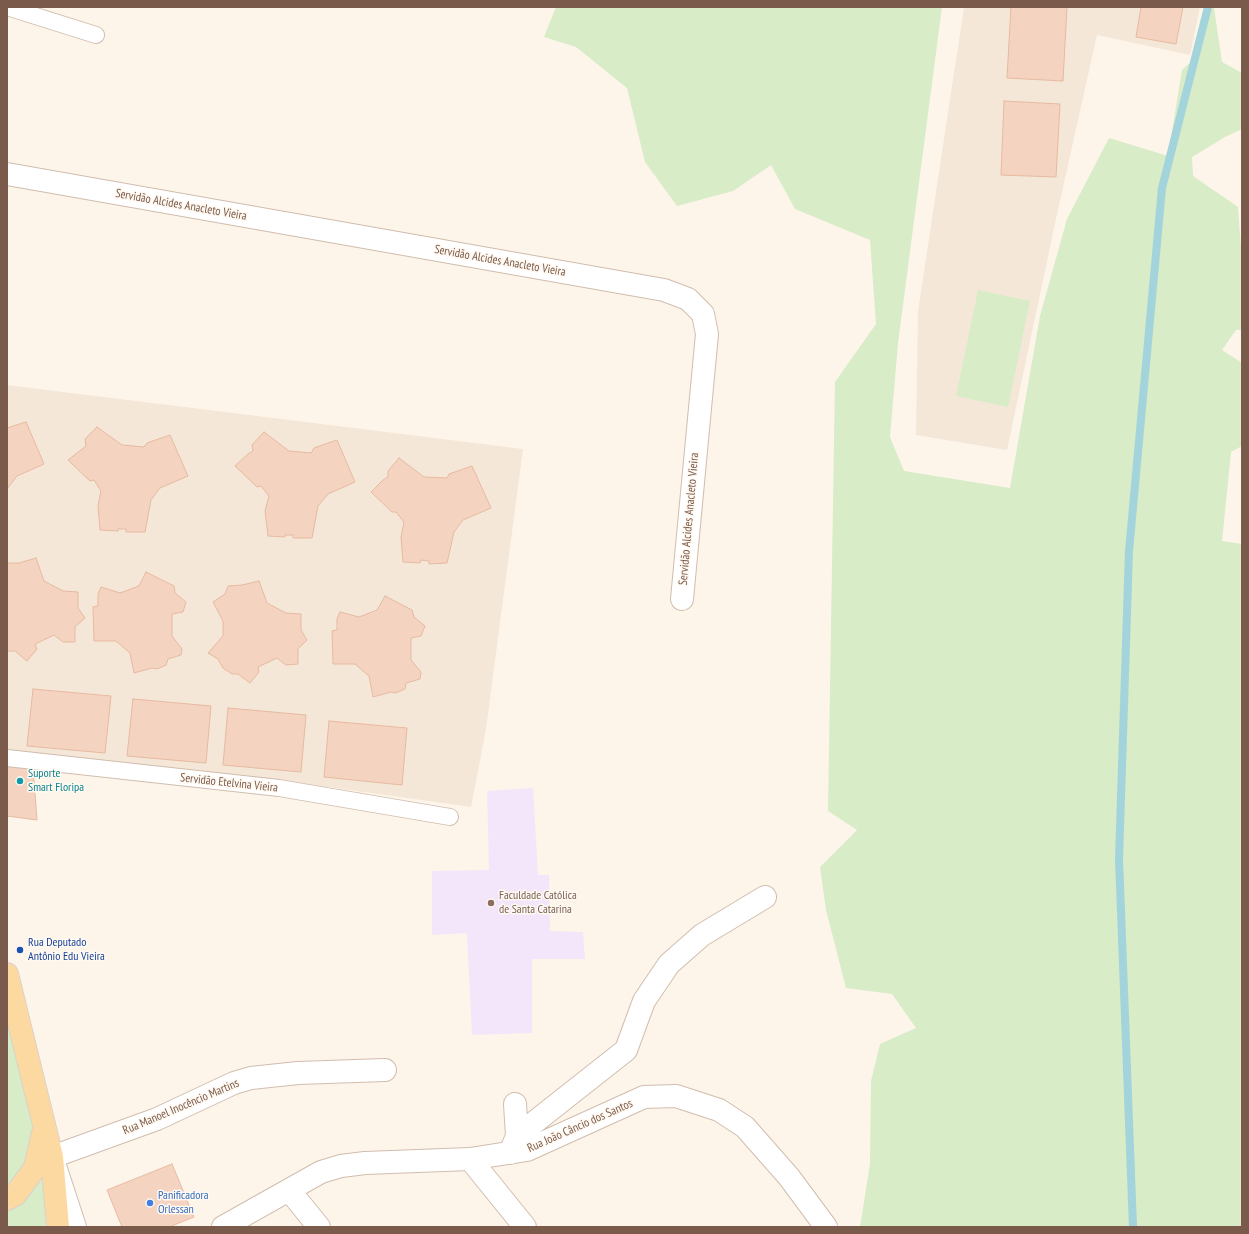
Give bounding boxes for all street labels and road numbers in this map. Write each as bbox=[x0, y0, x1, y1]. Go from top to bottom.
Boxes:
street label: Servidão Alcides Anacleto Vieira bbox=[114, 186, 248, 224]
street label: Servidão Alcides Anacleto Vieira bbox=[433, 242, 567, 280]
street label: Servidão Alcides Anacleto Vieira bbox=[676, 452, 702, 586]
street label: Servidão Etelvina Vieira bbox=[179, 771, 279, 795]
street label: Rua Manoel Inocêncio Martins bbox=[121, 1076, 241, 1138]
street label: Rua João Câncio dos Santos bbox=[525, 1096, 635, 1156]

